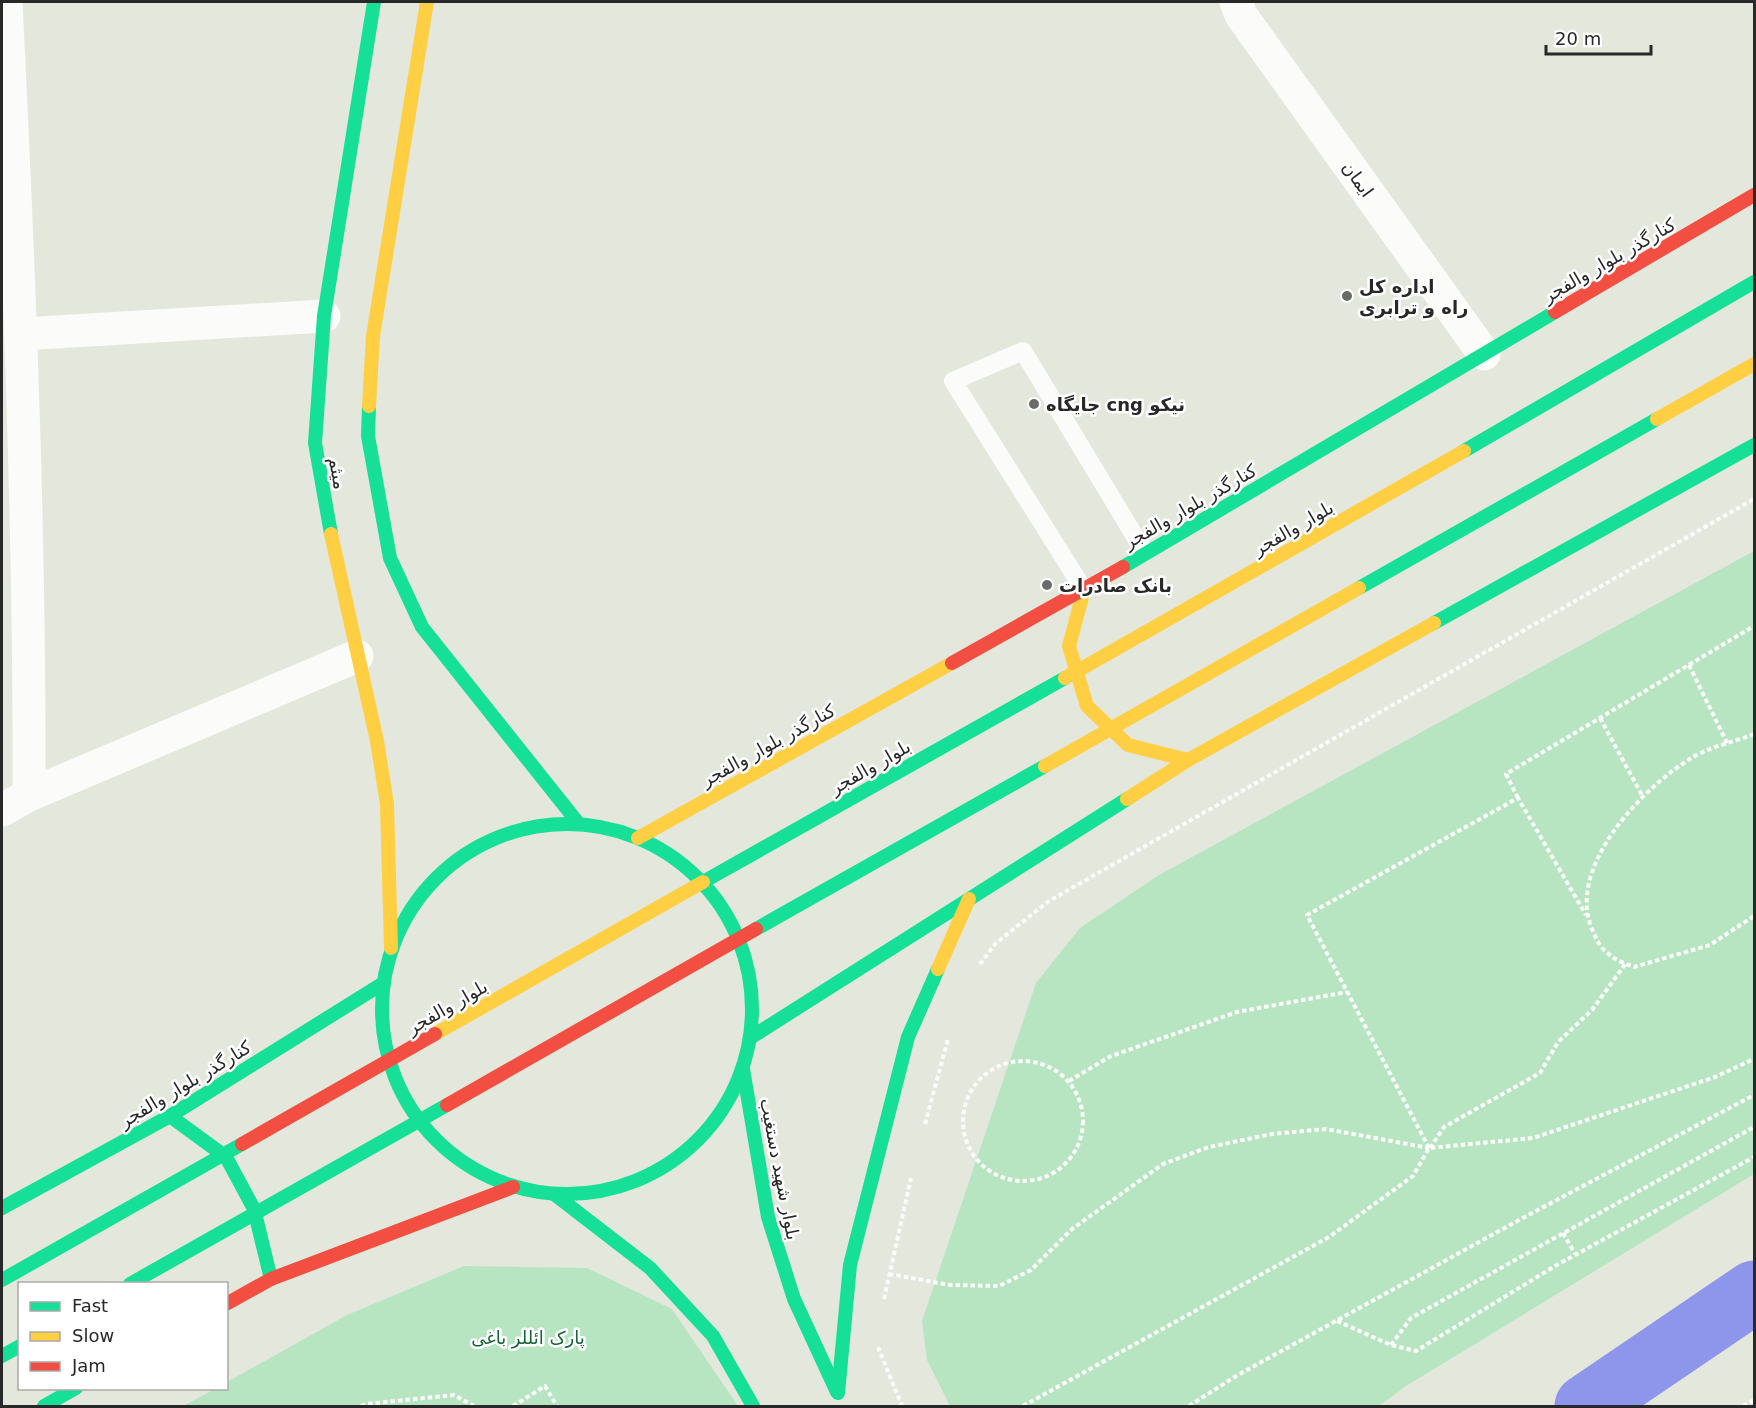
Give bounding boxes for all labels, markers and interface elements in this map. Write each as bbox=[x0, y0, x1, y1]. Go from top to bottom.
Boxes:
scale bar bbox=[1546, 18, 1651, 56]
text: 20 m bbox=[1555, 28, 1601, 49]
street label: ایمان bbox=[1338, 157, 1378, 201]
street label: کنارگذر بلوار والفجر bbox=[1538, 213, 1680, 308]
place label: اداره کل راه و ترابری bbox=[1359, 276, 1468, 319]
marker: اداره کل راه و ترابری bbox=[1340, 289, 1354, 303]
place label: جایگاه cng نیکو bbox=[1046, 394, 1185, 416]
marker: جایگاه cng نیکو bbox=[1027, 397, 1041, 411]
street label: میثم bbox=[324, 455, 351, 491]
street label: کنارگذر بلوار والفجر bbox=[1119, 459, 1261, 554]
street label: بلوار والفجر bbox=[1248, 497, 1338, 561]
place label: بانک صادرات bbox=[1059, 575, 1172, 596]
marker: بانک صادرات bbox=[1040, 578, 1054, 592]
street label: کنارگذر بلوار والفجر bbox=[696, 699, 840, 792]
street label: بلوار والفجر bbox=[825, 736, 915, 800]
street label: بلوار والفجر bbox=[402, 976, 492, 1040]
street label: کنارگذر بلوار والفجر bbox=[114, 1036, 256, 1133]
street label: بلوار شهید دستغیب bbox=[755, 1096, 804, 1242]
legend bbox=[18, 1282, 228, 1390]
text: Fast bbox=[72, 1295, 108, 1316]
text: Slow bbox=[72, 1325, 114, 1346]
park label: پارک ائللر باغی bbox=[471, 1327, 585, 1349]
text: Jam bbox=[71, 1355, 106, 1376]

